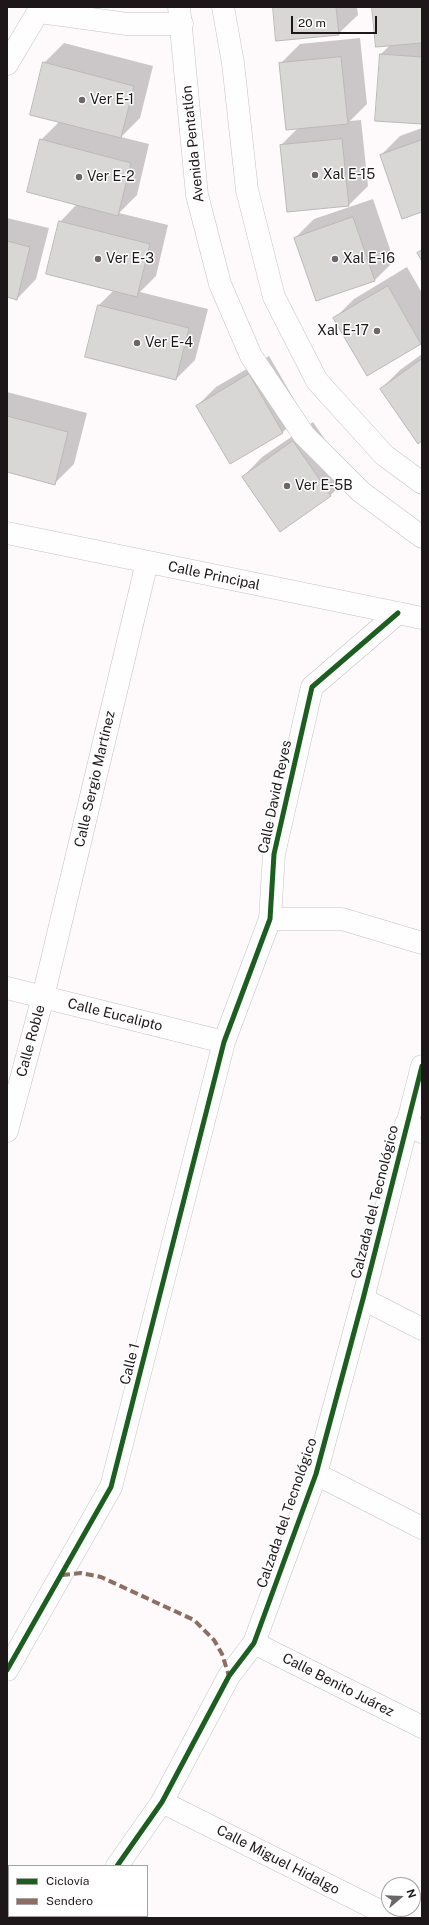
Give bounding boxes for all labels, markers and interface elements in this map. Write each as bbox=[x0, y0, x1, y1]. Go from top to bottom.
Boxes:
scale bar bbox=[293, 8, 379, 34]
text: 20 m bbox=[298, 16, 326, 30]
street label: Avenida Pentatlón bbox=[178, 85, 208, 203]
place label: Ver E-1 bbox=[90, 92, 134, 108]
marker: Ver E-1 bbox=[77, 95, 87, 105]
place label: Xal E-15 bbox=[323, 167, 375, 183]
place label: Ver E-2 bbox=[87, 169, 135, 185]
marker: Xal E-15 bbox=[310, 170, 320, 180]
marker: Ver E-2 bbox=[74, 172, 84, 182]
place label: Ver E-3 bbox=[106, 251, 154, 267]
place label: Xal E-16 bbox=[343, 251, 395, 267]
marker: Ver E-3 bbox=[93, 254, 103, 264]
marker: Xal E-16 bbox=[330, 254, 340, 264]
place label: Xal E-17 bbox=[317, 323, 369, 339]
marker: Xal E-17 bbox=[372, 326, 382, 336]
place label: Ver E-4 bbox=[145, 335, 193, 351]
marker: Ver E-4 bbox=[132, 338, 142, 348]
place label: Ver E-5B bbox=[295, 478, 353, 494]
marker: Ver E-5B bbox=[282, 481, 292, 491]
street label: Calle Principal bbox=[166, 558, 262, 594]
street label: Calle Sergio Martínez bbox=[71, 709, 119, 849]
street label: Calle David Reyes bbox=[255, 739, 295, 855]
street label: Calle Eucalipto bbox=[66, 995, 164, 1035]
street label: Calle Roble bbox=[13, 1003, 49, 1079]
street label: Calzada del Tecnológico bbox=[348, 1123, 402, 1281]
street label: Calle 1 bbox=[117, 1341, 143, 1387]
street label: Calzada del Tecnológico bbox=[253, 1436, 321, 1590]
street label: Calle Benito Juárez bbox=[279, 1650, 397, 1720]
street label: Calle Miguel Hidalgo bbox=[214, 1822, 342, 1898]
legend bbox=[8, 1865, 148, 1917]
text: Ciclovía bbox=[46, 1874, 89, 1888]
north arrow bbox=[381, 1877, 421, 1917]
text: N bbox=[404, 1887, 418, 1899]
text: Sendero bbox=[46, 1894, 93, 1908]

